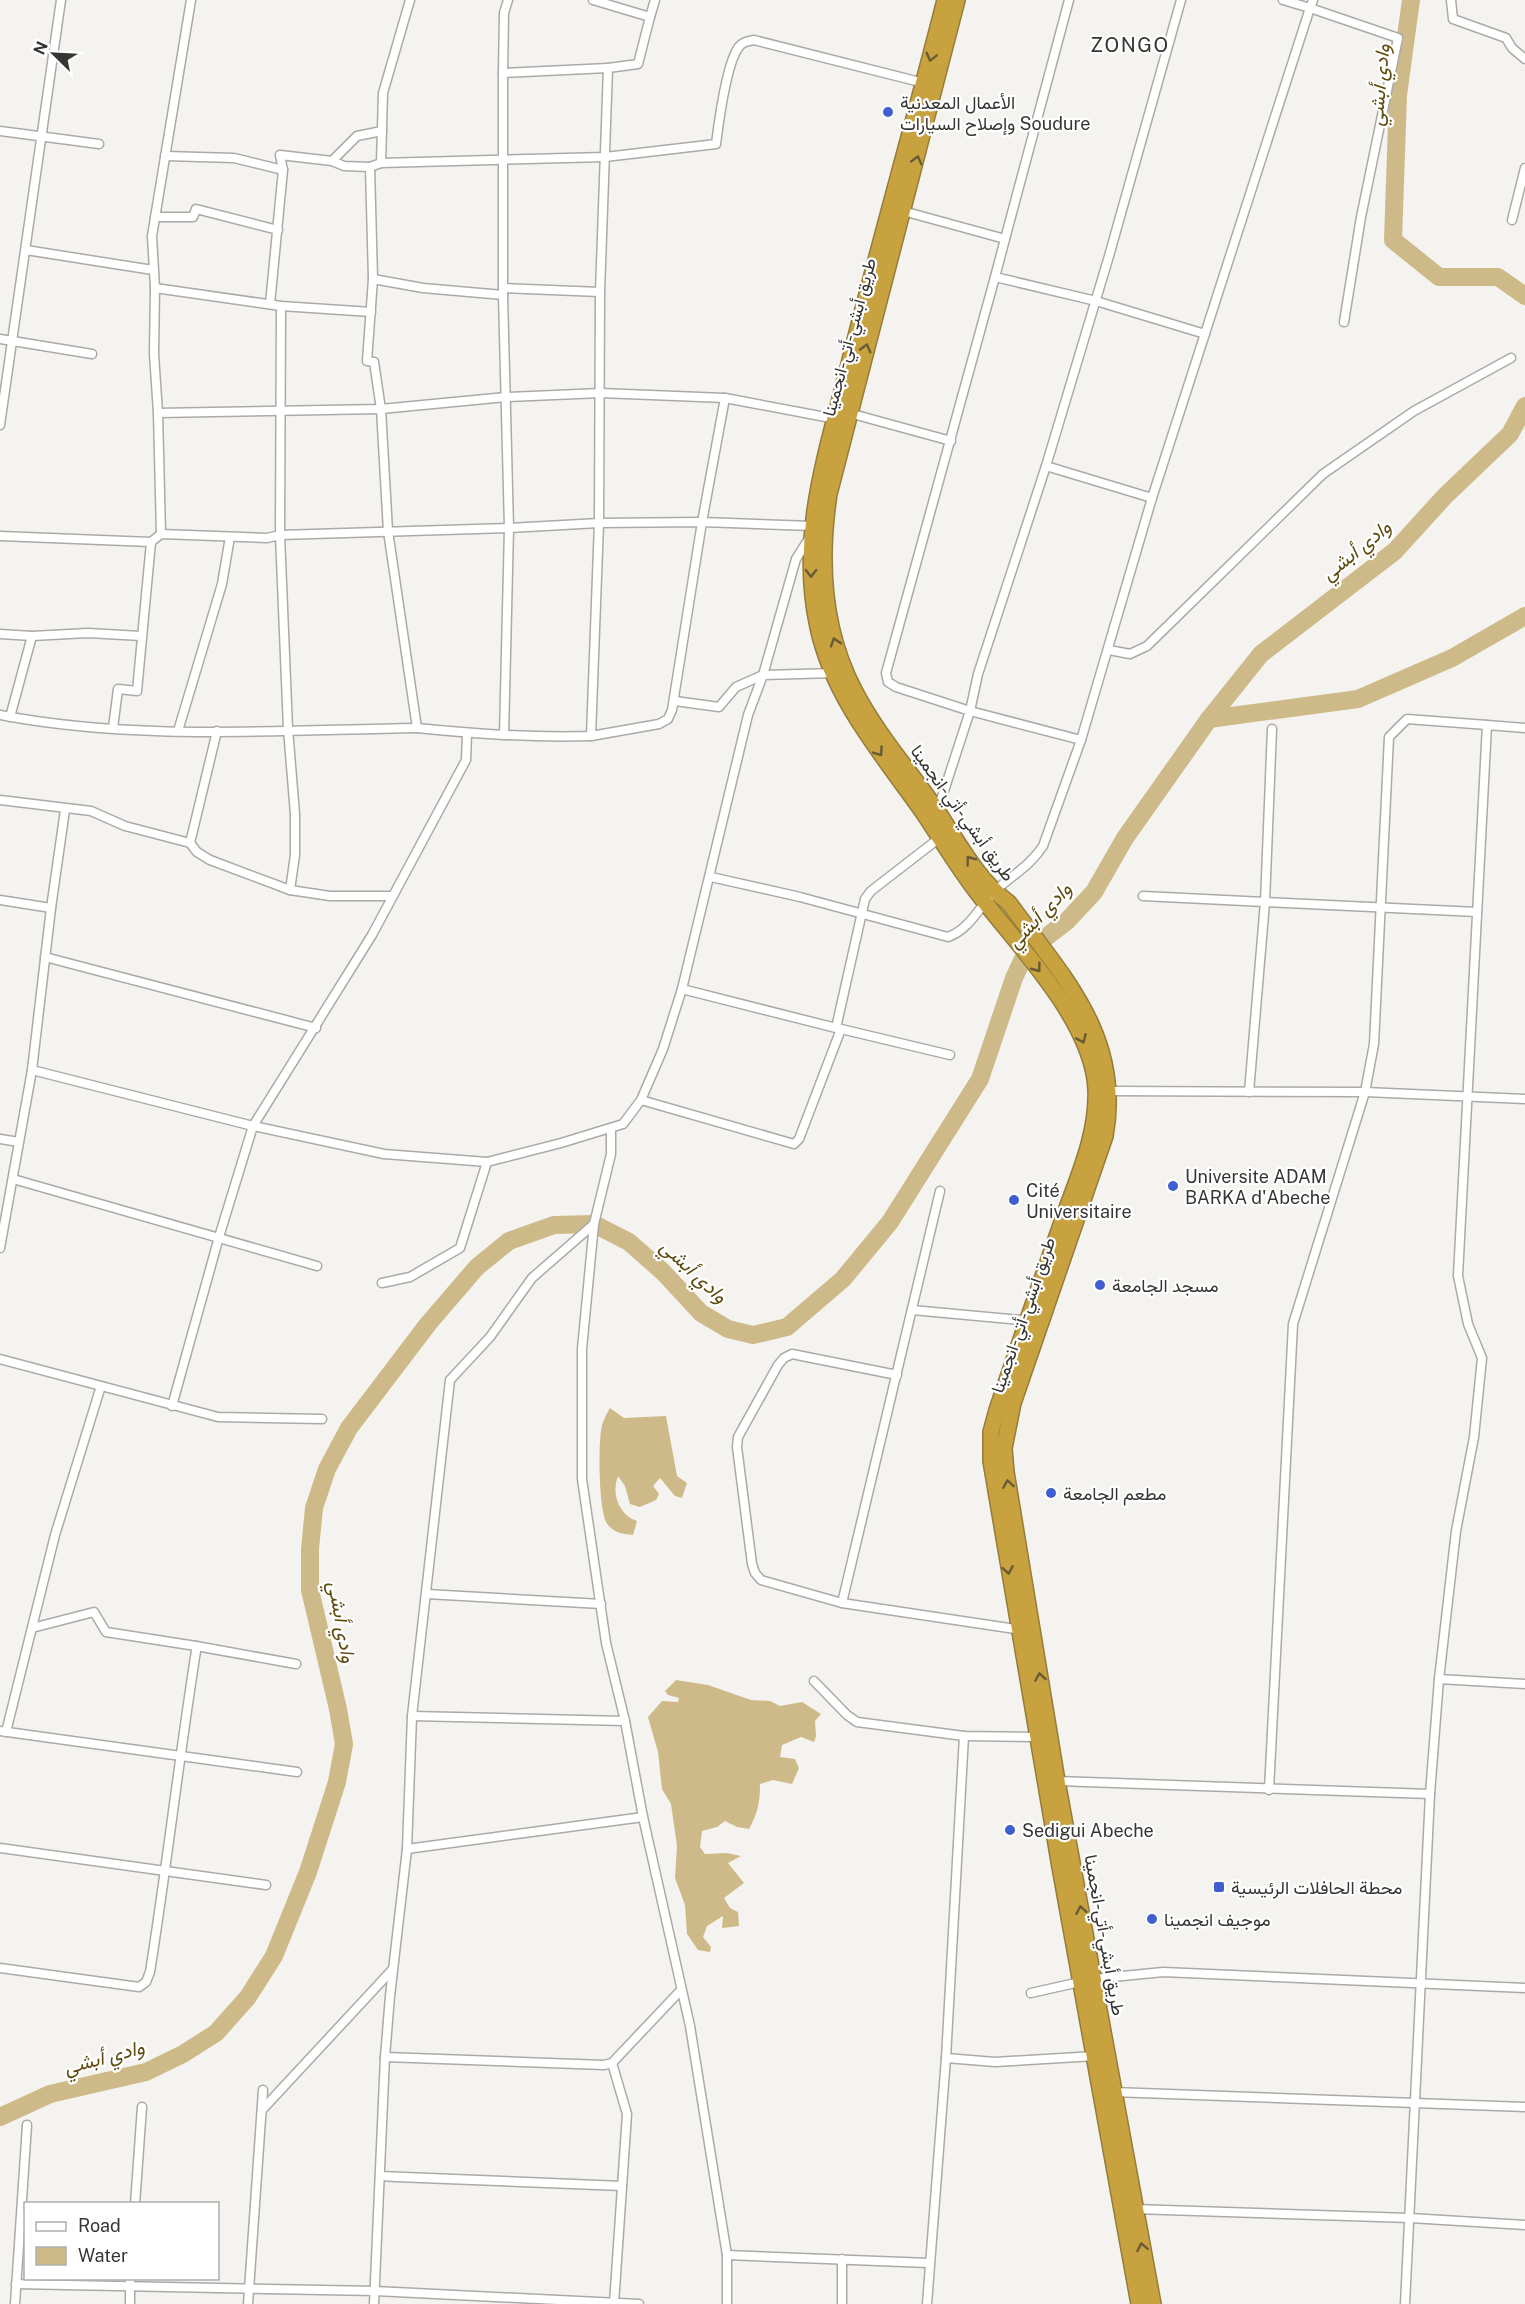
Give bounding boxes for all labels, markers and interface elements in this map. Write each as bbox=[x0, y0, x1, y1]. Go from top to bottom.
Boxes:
north arrow bbox=[24, 24, 84, 84]
district label: ZONGO bbox=[1090, 33, 1170, 57]
text: N bbox=[30, 39, 52, 58]
water label: وادي أبشي bbox=[1363, 43, 1400, 128]
one-way arrow bbox=[925, 52, 938, 62]
place label: الأعمال المعدنية وإصلاح السيارات Soudure bbox=[900, 92, 1091, 136]
marker: الأعمال المعدنية وإصلاح السيارات Soudure bbox=[881, 105, 895, 119]
one-way arrow bbox=[909, 155, 922, 165]
street label: طريق أبشي-أتي-انجمينا bbox=[818, 256, 885, 420]
one-way arrow bbox=[859, 343, 871, 354]
water label: وادي أبشي bbox=[1316, 515, 1399, 589]
one-way arrow bbox=[805, 568, 817, 577]
one-way arrow bbox=[830, 637, 843, 648]
street label: طريق أبشي-أتي-انجمينا bbox=[903, 741, 1019, 888]
one-way arrow bbox=[872, 745, 883, 756]
one-way arrow bbox=[966, 856, 977, 867]
water label: وادي أبشي bbox=[1002, 877, 1080, 956]
one-way arrow bbox=[1029, 961, 1040, 972]
one-way arrow bbox=[1075, 1032, 1087, 1043]
place label: Universite ADAM BARKA d'Abeche bbox=[1185, 1166, 1330, 1208]
marker: Universite ADAM BARKA d'Abeche bbox=[1166, 1179, 1180, 1193]
place label: Cité Universitaire bbox=[1026, 1180, 1132, 1222]
marker: Cité Universitaire bbox=[1007, 1193, 1021, 1207]
water label: وادي أبشي bbox=[652, 1234, 732, 1312]
street label: طريق أبشي-أتي-انجمينا bbox=[987, 1234, 1064, 1397]
place label: مسجد الجامعة bbox=[1112, 1275, 1219, 1296]
marker: مسجد الجامعة bbox=[1093, 1278, 1107, 1292]
one-way arrow bbox=[1002, 1480, 1014, 1489]
place label: مطعم الجامعة bbox=[1063, 1483, 1166, 1506]
marker: مطعم الجامعة bbox=[1044, 1486, 1058, 1500]
one-way arrow bbox=[1001, 1565, 1014, 1575]
water label: وادي أبشي bbox=[318, 1579, 361, 1666]
one-way arrow bbox=[1034, 1672, 1047, 1682]
place label: Sedigui Abeche bbox=[1022, 1820, 1154, 1841]
marker: Sedigui Abeche bbox=[1003, 1823, 1017, 1837]
street label: طريق أبشي-أتي-انجمينا bbox=[1076, 1853, 1129, 2018]
place label: محطة الحافلات الرئيسية bbox=[1231, 1877, 1402, 1899]
marker: محطة الحافلات الرئيسية bbox=[1212, 1880, 1226, 1894]
one-way arrow bbox=[1075, 1905, 1088, 1915]
place label: موجيف انجمينا bbox=[1164, 1909, 1271, 1931]
marker: موجيف انجمينا bbox=[1145, 1912, 1159, 1926]
water label: وادي أبشي bbox=[61, 2035, 148, 2084]
legend bbox=[24, 2202, 219, 2280]
text: Road bbox=[78, 2215, 121, 2236]
one-way arrow bbox=[1136, 2242, 1149, 2252]
text: Water bbox=[78, 2245, 128, 2266]

